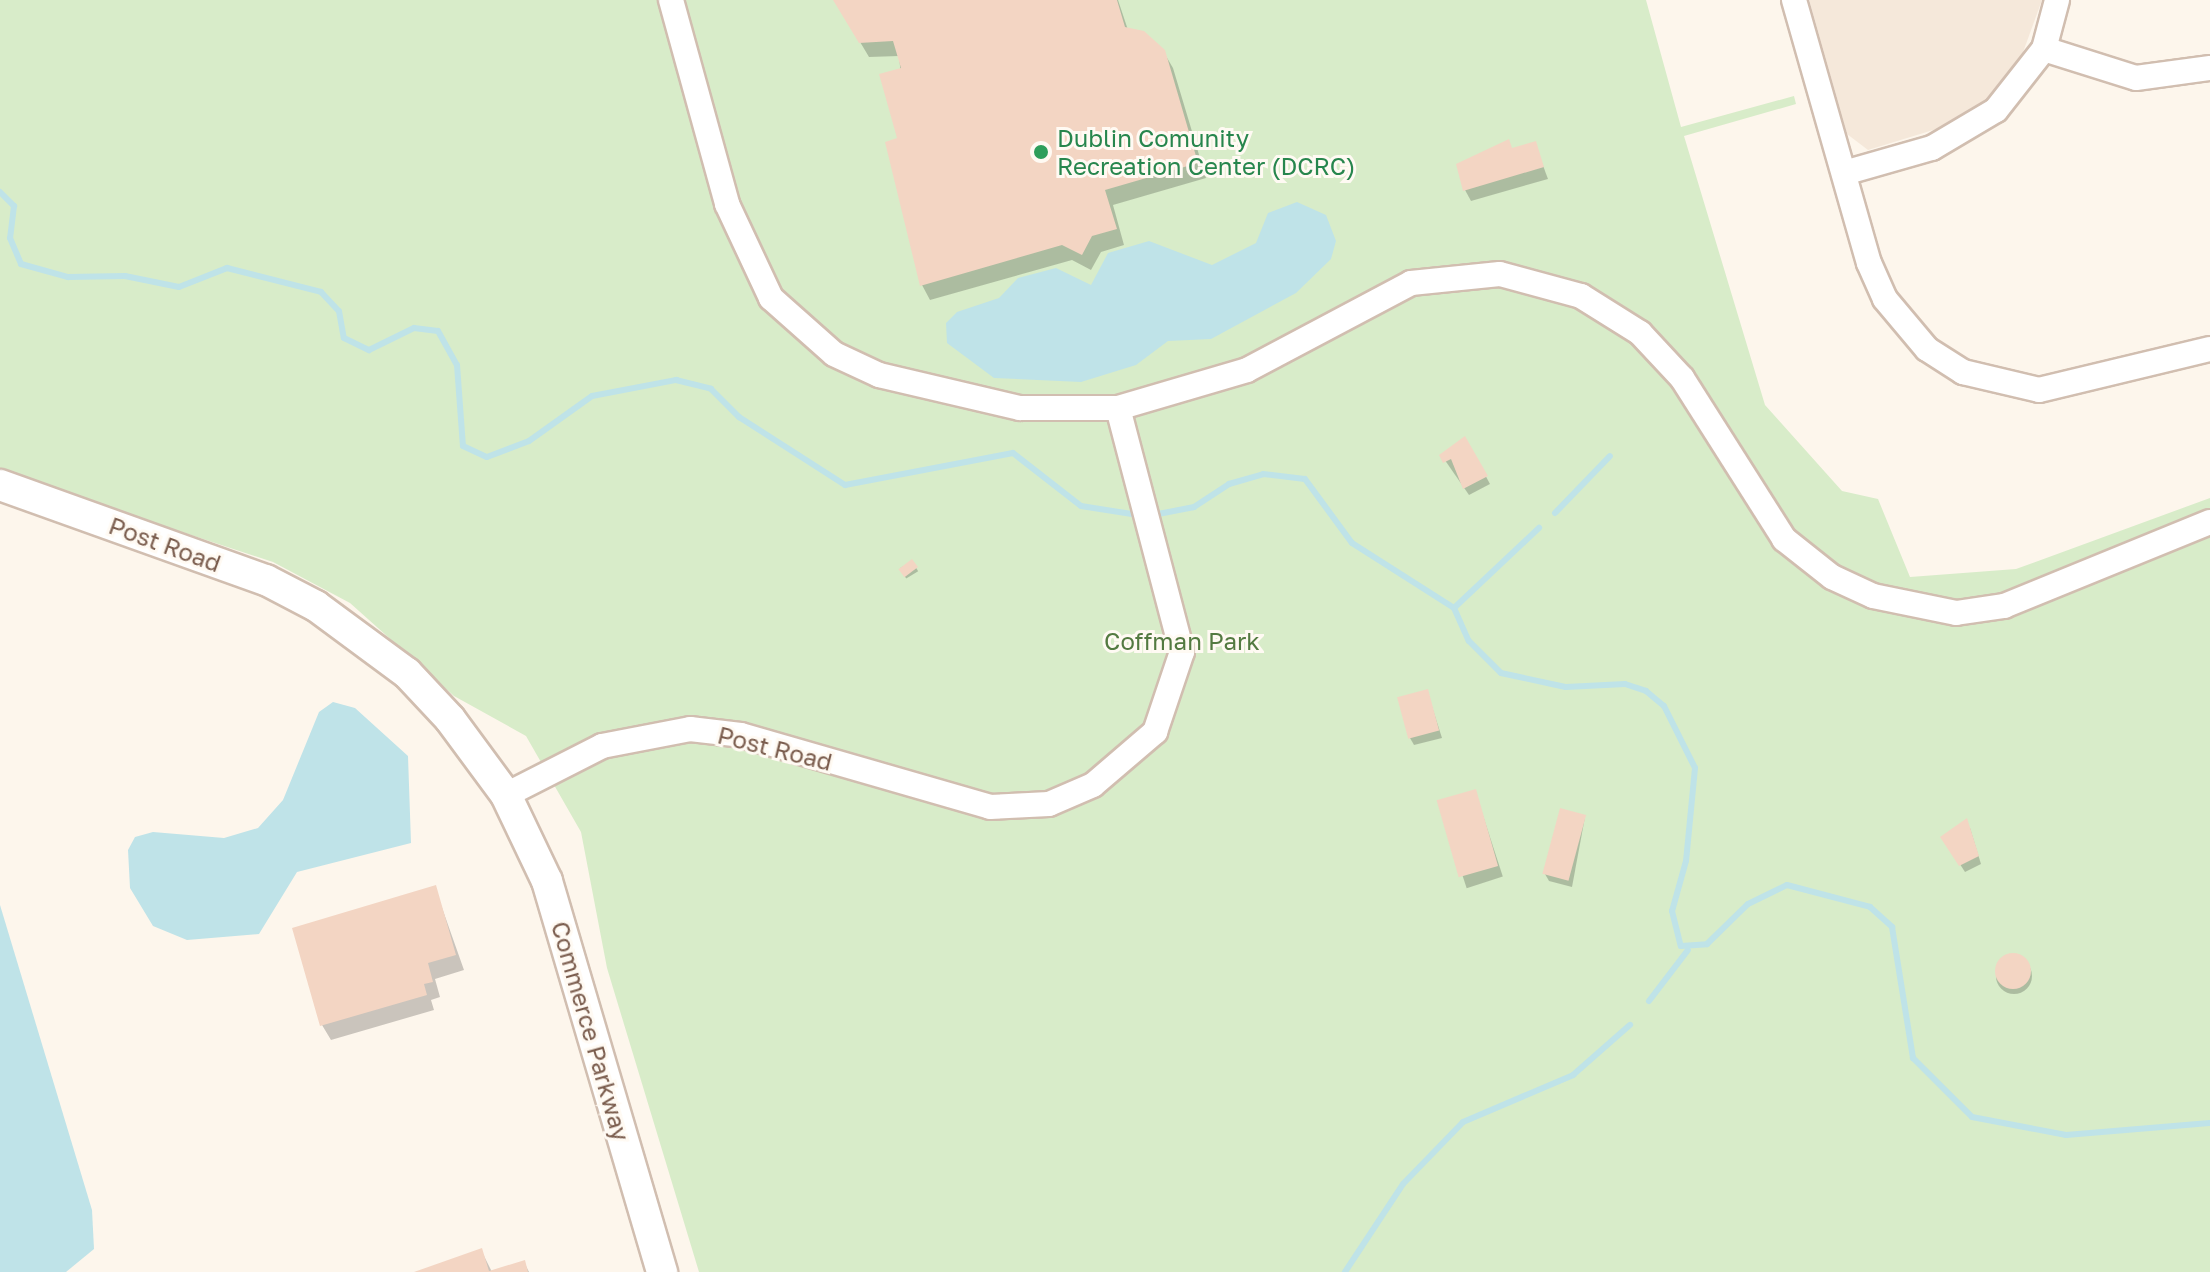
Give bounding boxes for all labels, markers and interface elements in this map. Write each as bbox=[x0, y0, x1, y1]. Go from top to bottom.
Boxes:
place label: Dublin Comunity Recreation Center (DCRC) bbox=[1057, 124, 1355, 180]
marker: Dublin Comunity Recreation Center (DCRC) bbox=[1032, 143, 1050, 161]
street label: Post Road bbox=[105, 510, 225, 578]
park label: Coffman Park bbox=[1104, 627, 1260, 655]
street label: Post Road bbox=[715, 720, 835, 776]
street label: Commerce Parkway bbox=[546, 918, 636, 1144]

